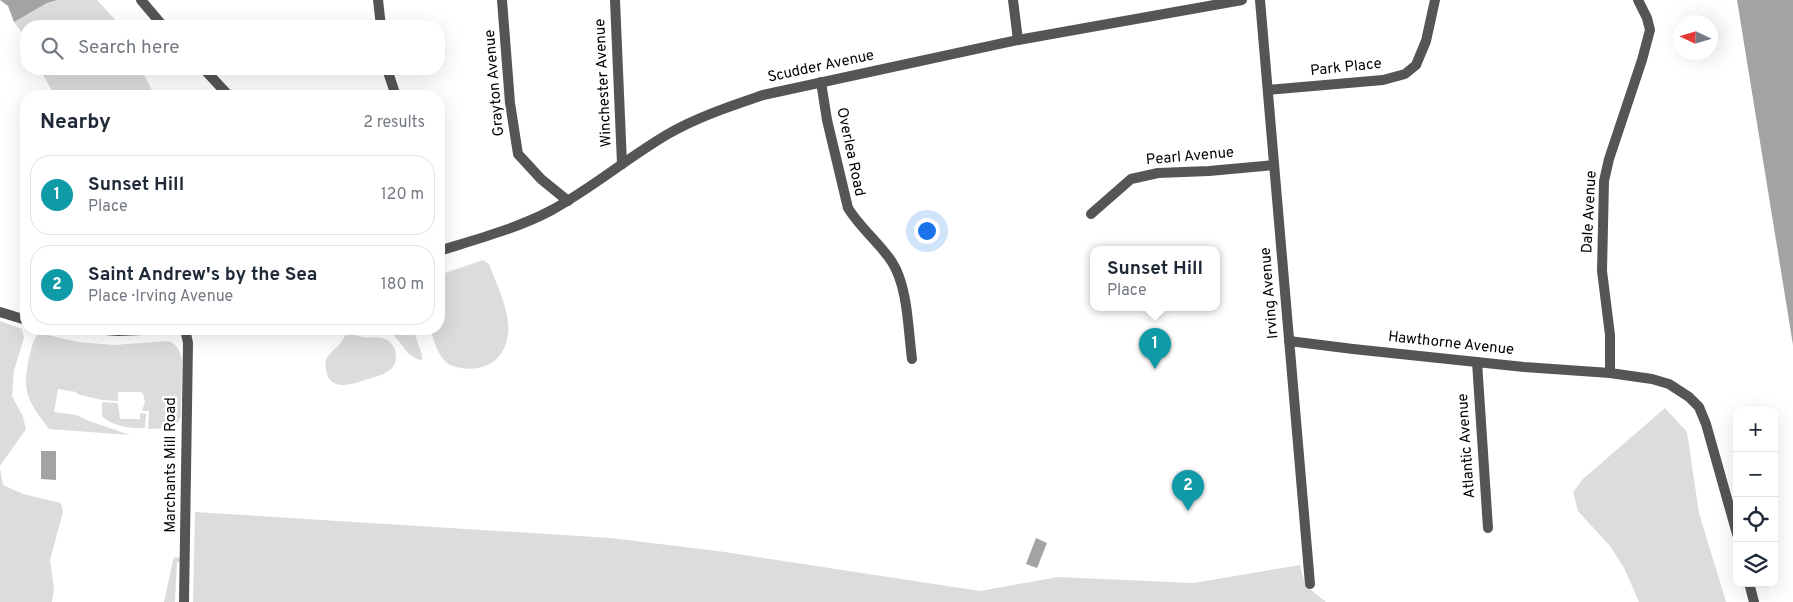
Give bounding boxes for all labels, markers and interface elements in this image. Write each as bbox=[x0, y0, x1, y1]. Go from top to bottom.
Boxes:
north arrow bbox=[1673, 15, 1718, 60]
street label: Winchester Avenue bbox=[591, 18, 617, 148]
search box bbox=[20, 20, 445, 75]
street label: Grayton Avenue bbox=[481, 29, 509, 137]
icon: search bbox=[38, 34, 66, 62]
text: Search here bbox=[78, 36, 180, 60]
street label: Scudder Avenue bbox=[766, 46, 876, 88]
street label: Park Place bbox=[1309, 55, 1383, 81]
street label: Overlea Road bbox=[831, 106, 869, 198]
text: Nearby bbox=[40, 109, 111, 136]
text: 2 results bbox=[363, 113, 425, 133]
street label: Pearl Avenue bbox=[1145, 144, 1235, 170]
street label: Dale Avenue bbox=[1578, 170, 1602, 254]
text: Sunset Hill bbox=[88, 173, 184, 197]
text: 1 bbox=[54, 185, 60, 205]
text: 120 m bbox=[381, 185, 424, 205]
text: Place bbox=[88, 197, 128, 217]
your location bbox=[914, 218, 940, 244]
popup bbox=[1090, 246, 1220, 311]
street label: Irving Avenue bbox=[1257, 246, 1283, 340]
text: Sunset Hill bbox=[1107, 257, 1203, 281]
text: Saint Andrew's by the Sea bbox=[88, 263, 317, 287]
text: 2 bbox=[52, 275, 62, 295]
text: 180 m bbox=[381, 275, 424, 295]
text: Place bbox=[1107, 281, 1147, 301]
text: Place · Irving Avenue bbox=[88, 287, 233, 307]
pin: 1 bbox=[1139, 328, 1171, 369]
street label: Hawthorne Avenue bbox=[1387, 328, 1515, 360]
street label: Atlantic Avenue bbox=[1454, 393, 1480, 499]
street label: Marchants Mill Road bbox=[162, 397, 181, 533]
map controls bbox=[1733, 407, 1778, 587]
button: + bbox=[1733, 407, 1778, 452]
button: − bbox=[1733, 452, 1778, 497]
pin: 2 bbox=[1172, 470, 1204, 511]
button: locate bbox=[1733, 497, 1778, 542]
button: layers bbox=[1733, 542, 1778, 587]

